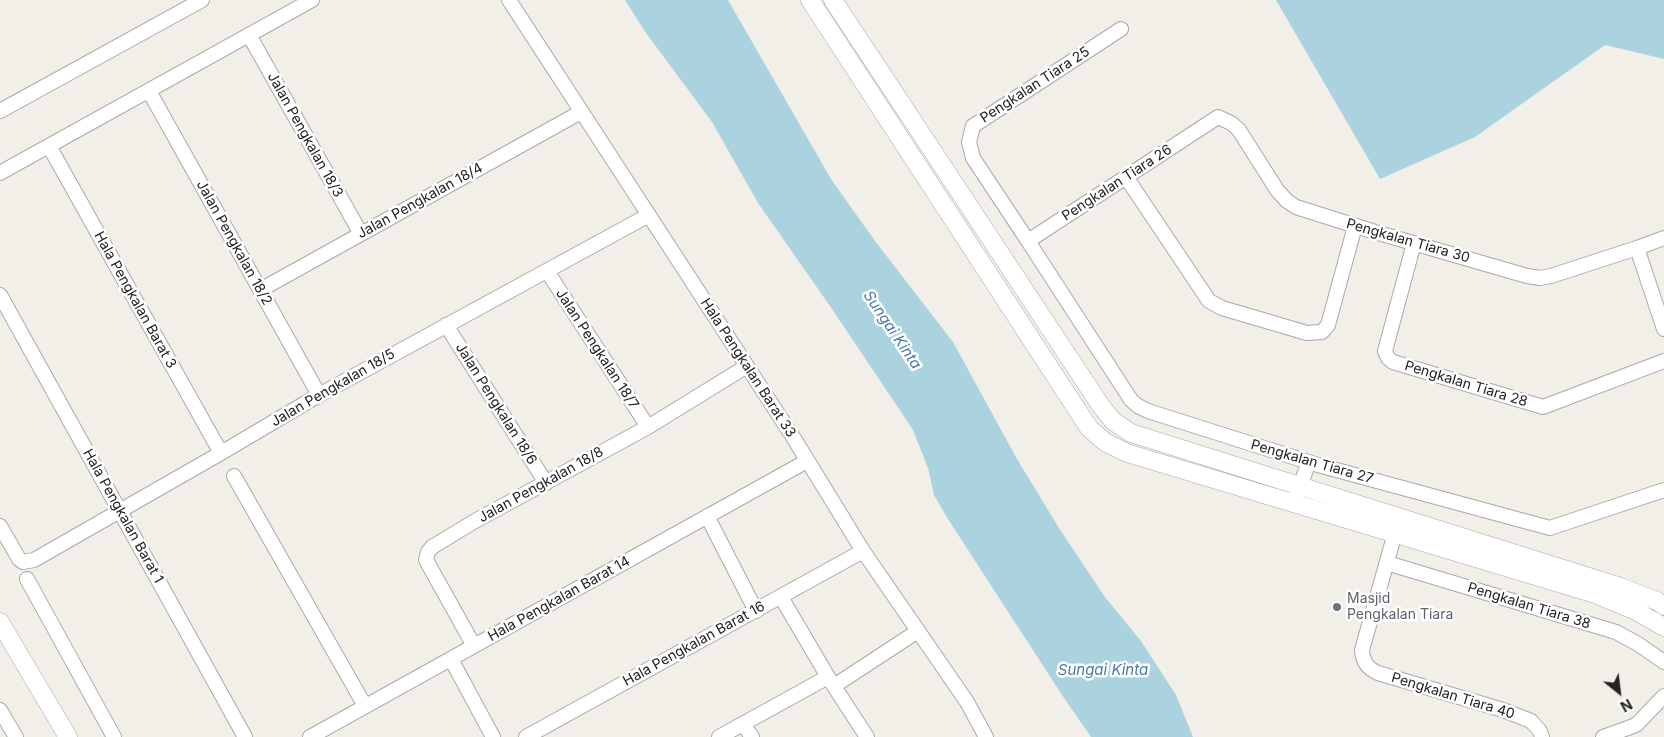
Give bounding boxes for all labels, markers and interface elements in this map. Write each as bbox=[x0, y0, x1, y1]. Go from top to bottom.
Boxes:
street label: Pengkalan Tiara 25 bbox=[977, 43, 1093, 127]
street label: Jalan Pengkalan 18/3 bbox=[264, 70, 346, 200]
street label: Pengkalan Tiara 26 bbox=[1059, 141, 1175, 225]
street label: Jalan Pengkalan 18/4 bbox=[354, 160, 486, 242]
street label: Jalan Pengkalan 18/2 bbox=[193, 178, 275, 308]
street label: Pengkalan Tiara 30 bbox=[1344, 215, 1472, 267]
street label: Hala Pengkalan Barat 3 bbox=[90, 229, 180, 371]
street label: Jalan Pengkalan 18/7 bbox=[552, 286, 642, 412]
water label: Sungai Kinta bbox=[859, 287, 925, 373]
street label: Hala Pengkalan Barat 33 bbox=[697, 295, 799, 441]
street label: Jalan Pengkalan 18/6 bbox=[452, 340, 540, 468]
street label: Jalan Pengkalan 18/5 bbox=[268, 346, 398, 430]
street label: Pengkalan Tiara 28 bbox=[1403, 357, 1529, 411]
street label: Pengkalan Tiara 27 bbox=[1249, 436, 1375, 488]
street label: Jalan Pengkalan 18/8 bbox=[476, 444, 606, 526]
street label: Hala Pengkalan Barat 1 bbox=[79, 446, 167, 586]
street label: Hala Pengkalan Barat 14 bbox=[485, 553, 633, 645]
street label: Pengkalan Tiara 38 bbox=[1466, 579, 1592, 633]
place label: Masjid Pengkalan Tiara bbox=[1347, 591, 1453, 624]
street label: Hala Pengkalan Barat 16 bbox=[620, 598, 768, 690]
marker: Masjid Pengkalan Tiara bbox=[1331, 601, 1343, 613]
water label: Sungai Kinta bbox=[1058, 661, 1148, 679]
north arrow bbox=[1594, 667, 1644, 717]
street label: Pengkalan Tiara 40 bbox=[1389, 669, 1517, 723]
text: N bbox=[1618, 696, 1635, 716]

